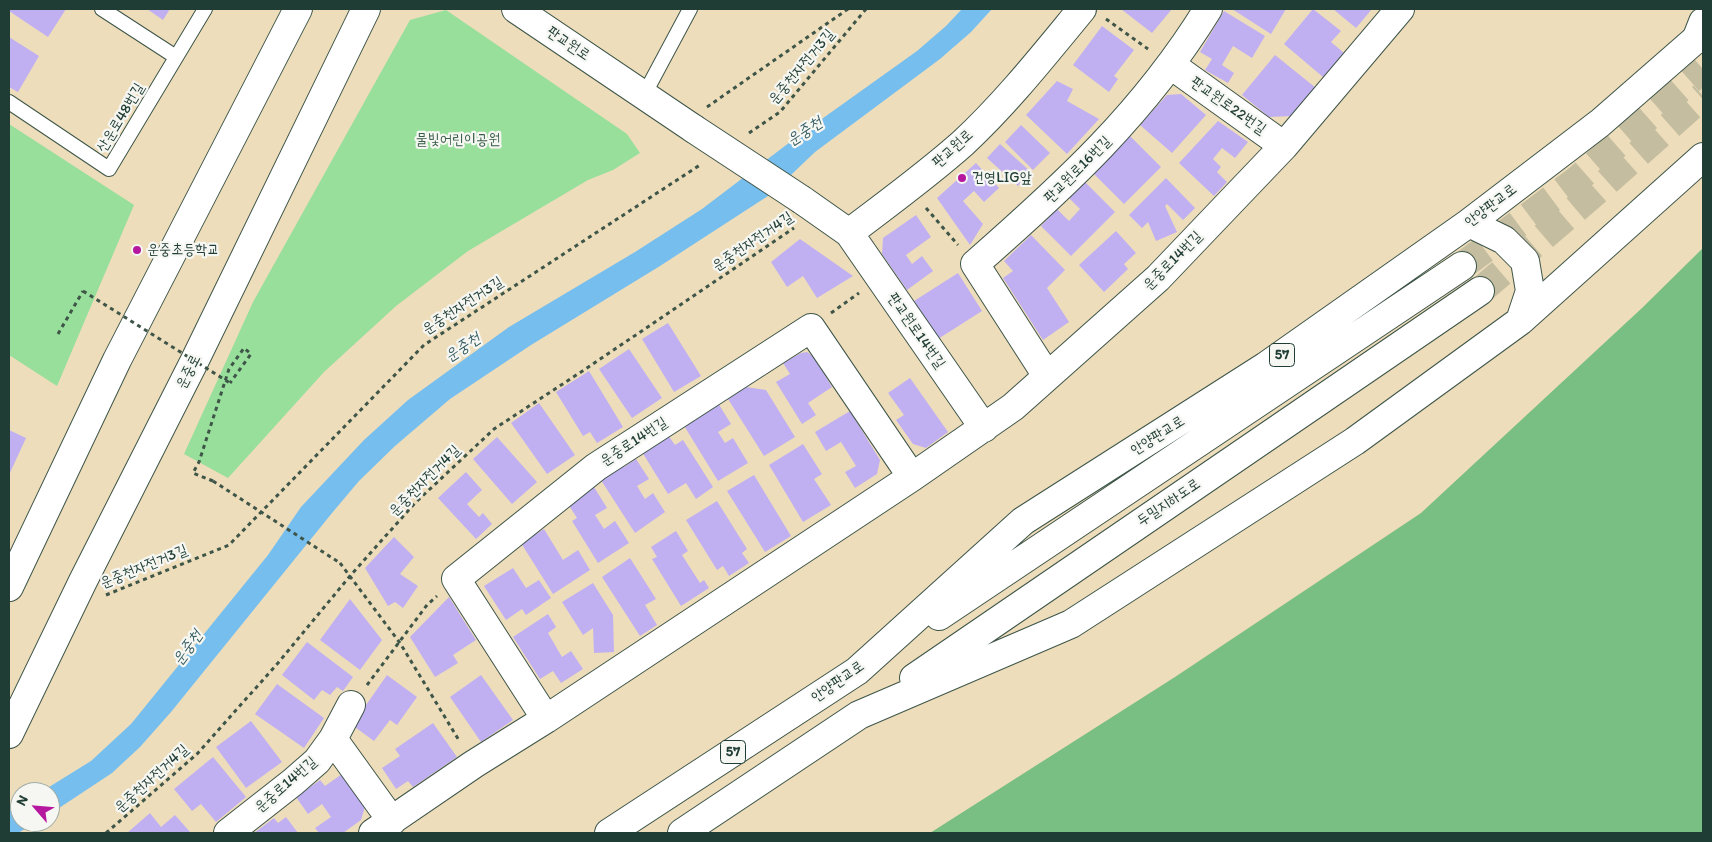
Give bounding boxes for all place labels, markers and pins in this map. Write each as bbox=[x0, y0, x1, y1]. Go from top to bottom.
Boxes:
place label: 건영LIG앞 bbox=[972, 169, 1032, 187]
marker: 건영LIG앞 bbox=[956, 172, 968, 184]
place label: 운중초등학교 bbox=[147, 241, 219, 259]
marker: 운중초등학교 bbox=[131, 244, 143, 256]

